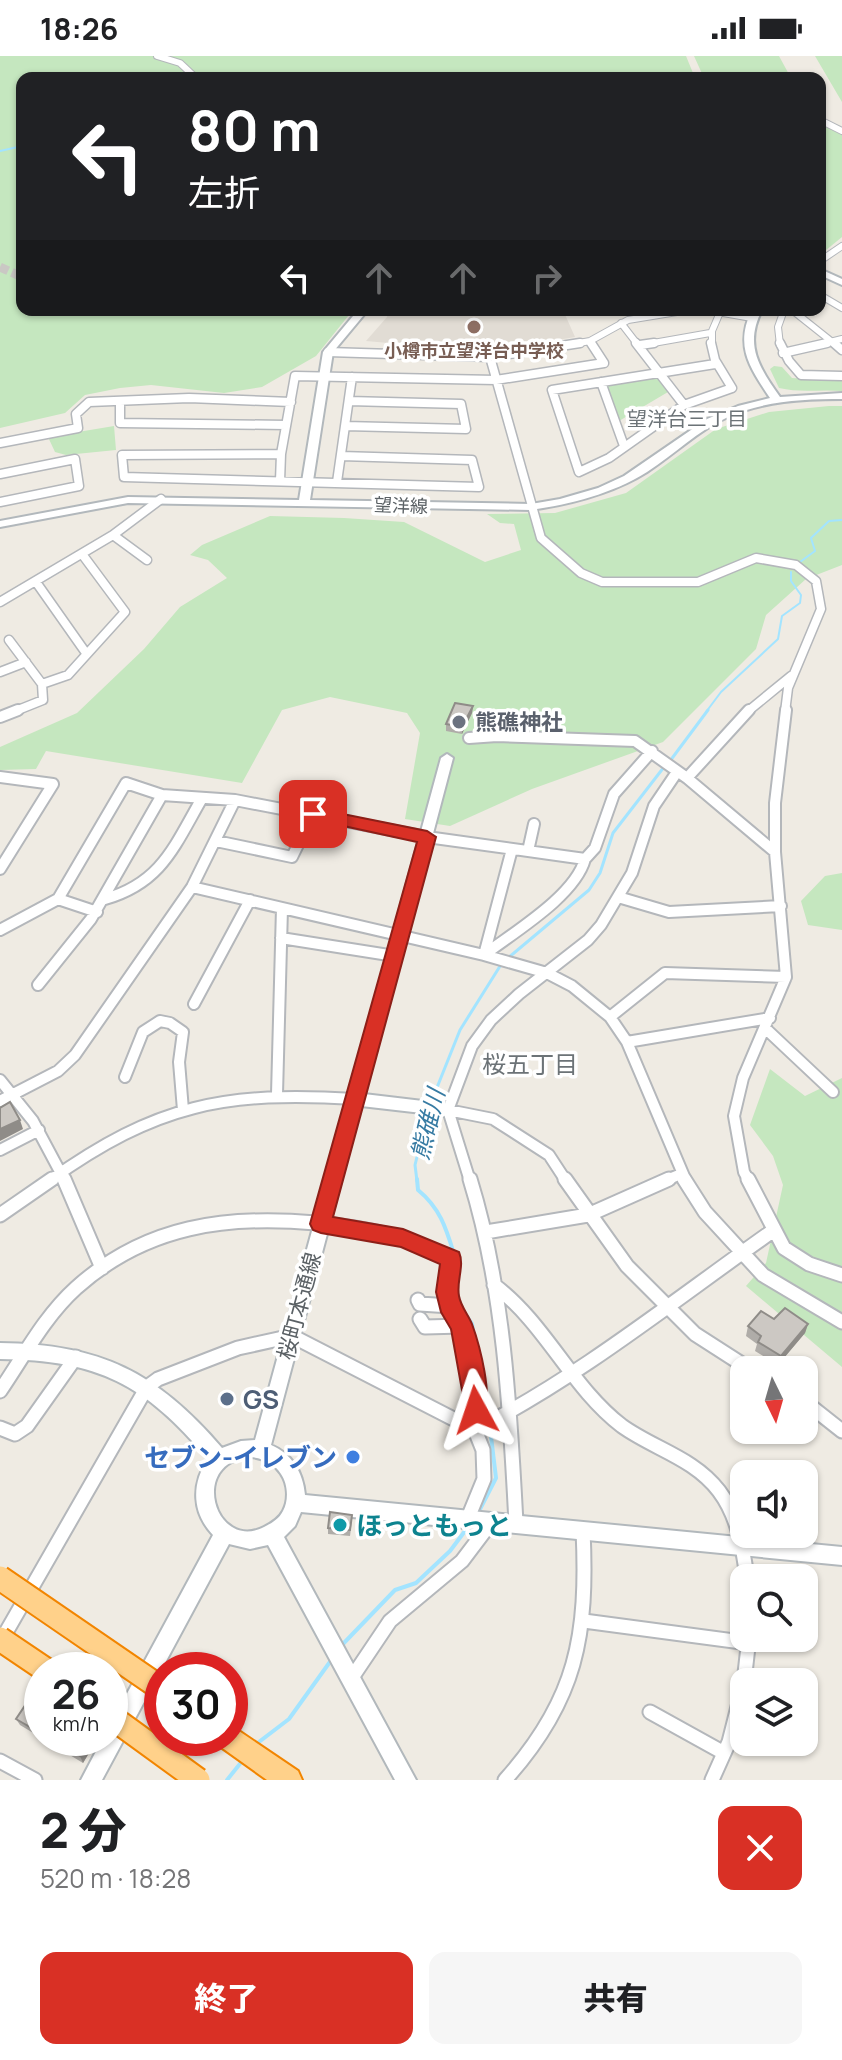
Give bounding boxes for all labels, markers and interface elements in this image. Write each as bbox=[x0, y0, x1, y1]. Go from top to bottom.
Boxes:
text: 18:26 bbox=[40, 8, 118, 49]
text: 80 m bbox=[188, 91, 321, 168]
icon: left bbox=[56, 104, 160, 208]
text: 左折 bbox=[188, 168, 260, 217]
icon: left bbox=[273, 256, 317, 300]
icon: ahead bbox=[357, 256, 401, 300]
icon: ahead bbox=[441, 256, 485, 300]
icon: right bbox=[525, 256, 569, 300]
marker: 小樽市立望洋台中学校 bbox=[465, 318, 483, 336]
place label: 小樽市立望洋台中学校 bbox=[384, 338, 564, 362]
district label: 望洋台三丁目 bbox=[627, 405, 747, 432]
street label: 望洋線 bbox=[374, 492, 428, 518]
place label: 熊礁神社 bbox=[475, 707, 563, 737]
marker: 熊礁神社 bbox=[450, 713, 468, 731]
pin bbox=[279, 780, 347, 848]
icon: arrive bbox=[291, 792, 335, 836]
district label: 桜五丁目 bbox=[482, 1047, 578, 1080]
water label: 熊碓川 bbox=[402, 1082, 452, 1163]
street label: 桜町本通線 bbox=[270, 1249, 328, 1363]
north arrow bbox=[730, 1356, 818, 1444]
map controls bbox=[730, 1356, 818, 1756]
position arrow bbox=[434, 1368, 518, 1452]
place label: GS bbox=[243, 1381, 279, 1417]
marker: GS bbox=[218, 1390, 236, 1408]
place label: セブン-イレブン bbox=[144, 1439, 337, 1475]
marker: セブン-イレブン bbox=[344, 1448, 362, 1466]
button: sound bbox=[730, 1460, 818, 1548]
place label: ほっともっと bbox=[356, 1507, 512, 1543]
marker: ほっともっと bbox=[331, 1516, 349, 1534]
button: search bbox=[730, 1564, 818, 1652]
speed limit sign: 30 bbox=[144, 1652, 248, 1756]
text: 26 bbox=[52, 1666, 100, 1721]
button: layers bbox=[730, 1668, 818, 1756]
text: km/h bbox=[53, 1710, 99, 1737]
text: 2 分 bbox=[40, 1797, 127, 1862]
button: close bbox=[718, 1806, 802, 1890]
text: 520 m · 18:28 bbox=[40, 1860, 191, 1896]
button: 終了 bbox=[40, 1952, 413, 2044]
button: 共有 bbox=[429, 1952, 802, 2044]

